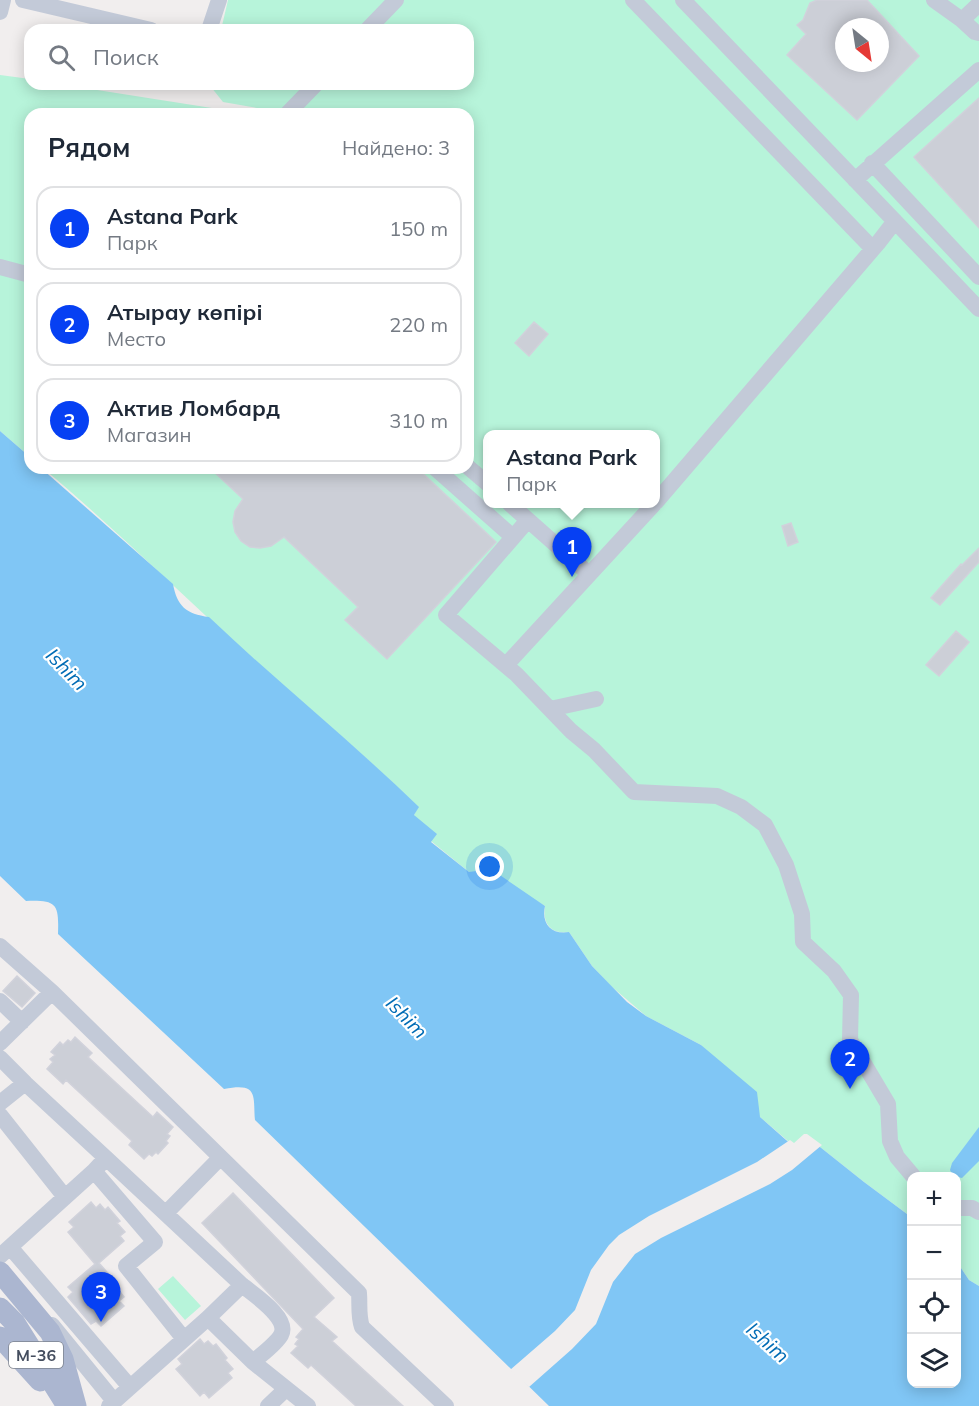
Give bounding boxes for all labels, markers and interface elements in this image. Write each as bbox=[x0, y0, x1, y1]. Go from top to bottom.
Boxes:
north arrow bbox=[835, 18, 889, 72]
search box bbox=[24, 24, 474, 90]
icon: search bbox=[45, 41, 78, 74]
text: Поиск bbox=[93, 43, 159, 71]
text: Рядом bbox=[48, 131, 131, 164]
text: Найдено: 3 bbox=[342, 135, 450, 160]
text: Astana Park bbox=[107, 202, 238, 230]
text: 1 bbox=[64, 216, 76, 241]
text: 150 m bbox=[389, 216, 448, 241]
text: Парк bbox=[107, 230, 157, 255]
text: Атырау көпірі bbox=[107, 298, 262, 326]
text: 2 bbox=[64, 312, 76, 337]
text: 220 m bbox=[389, 312, 448, 337]
text: Место bbox=[107, 326, 166, 351]
text: Актив Ломбард bbox=[107, 394, 280, 422]
text: 3 bbox=[64, 408, 76, 433]
text: 310 m bbox=[389, 408, 448, 433]
text: Магазин bbox=[107, 422, 191, 447]
popup bbox=[483, 430, 660, 508]
text: Astana Park bbox=[506, 443, 637, 471]
text: Парк bbox=[506, 471, 557, 496]
pin: 1 bbox=[552, 528, 592, 577]
water label: Ishim bbox=[41, 643, 93, 695]
your location bbox=[475, 852, 504, 881]
water label: Ishim bbox=[381, 991, 433, 1043]
pin: 2 bbox=[830, 1040, 870, 1089]
map controls bbox=[907, 1172, 961, 1388]
button: + bbox=[907, 1172, 961, 1226]
button: − bbox=[907, 1226, 961, 1280]
pin: 3 bbox=[82, 1272, 120, 1322]
button: locate bbox=[907, 1280, 961, 1334]
water label: Ishim bbox=[741, 1316, 795, 1368]
button: layers bbox=[907, 1334, 961, 1388]
road number: M-36 bbox=[9, 1342, 63, 1368]

